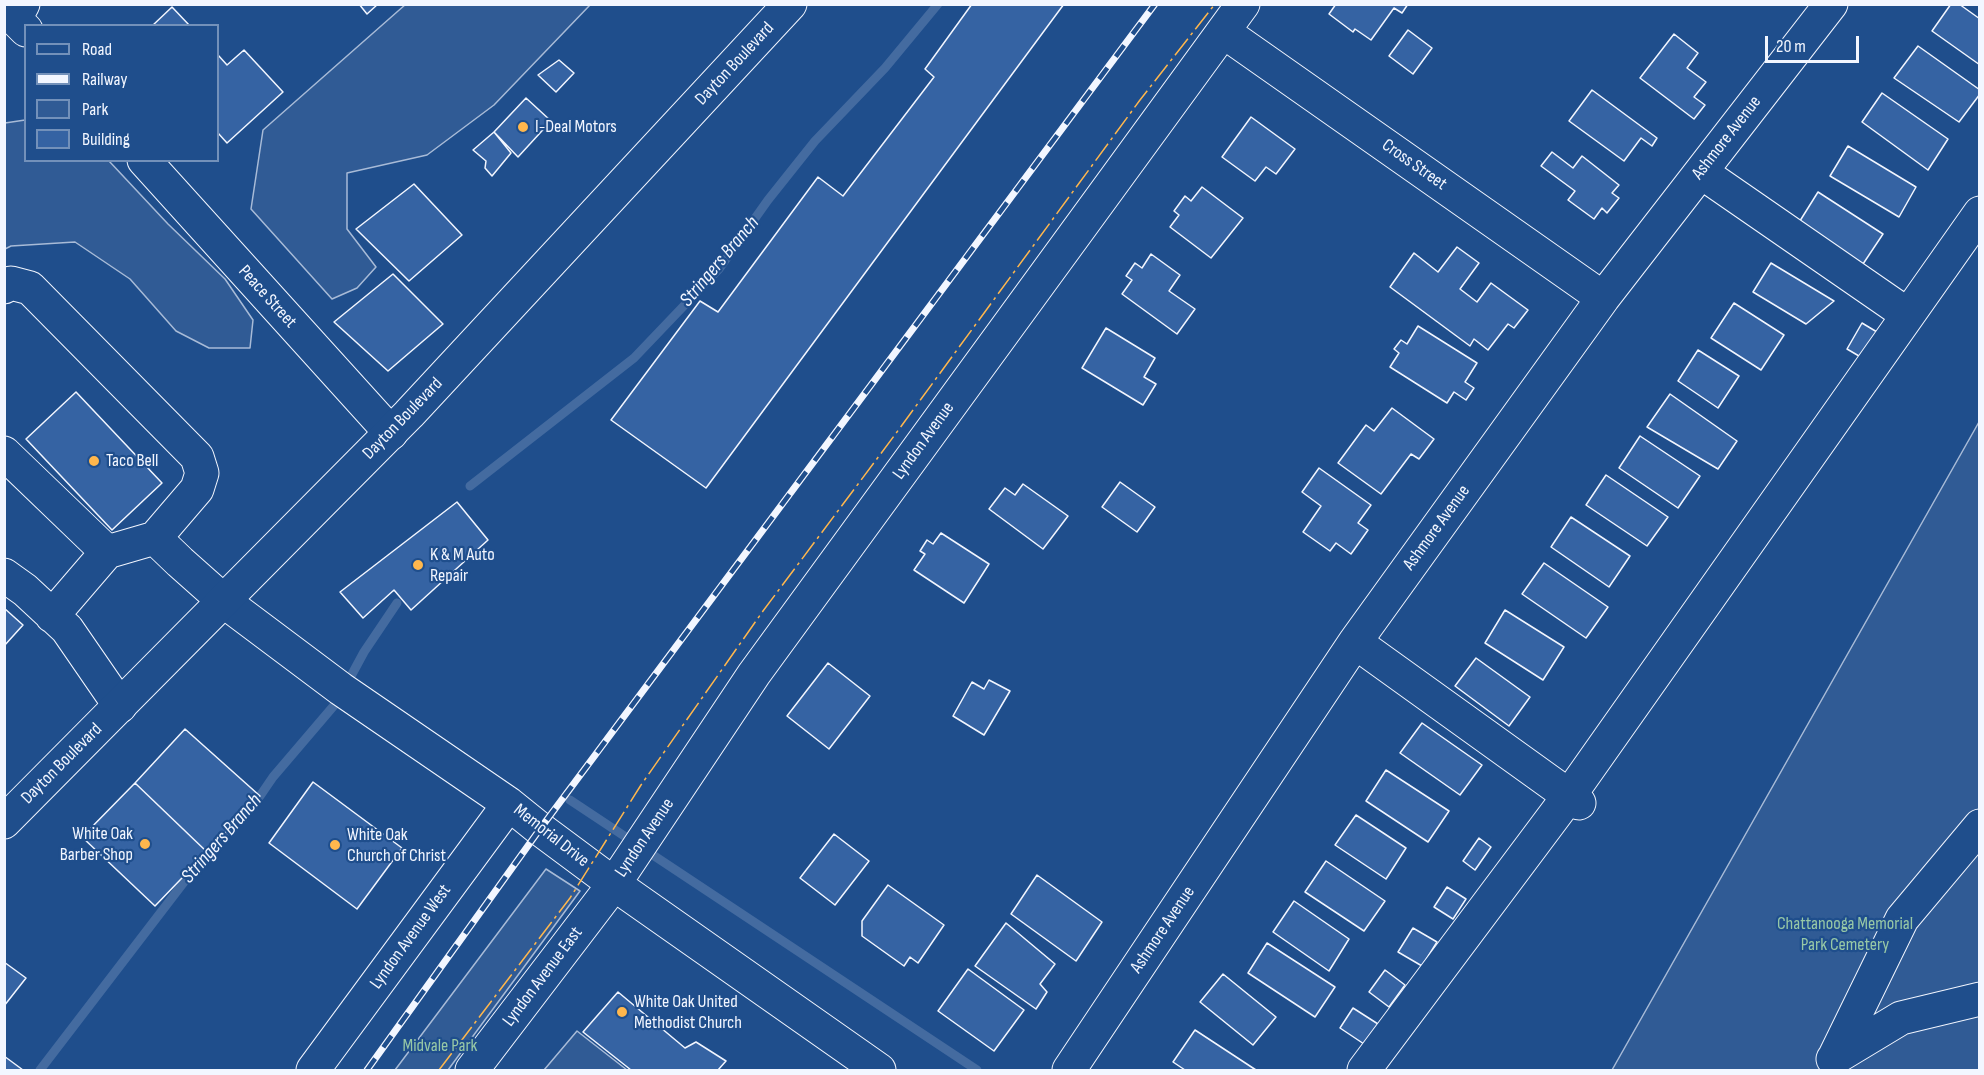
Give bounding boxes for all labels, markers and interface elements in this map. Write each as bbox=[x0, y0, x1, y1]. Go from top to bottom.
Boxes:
street label: Dayton Boulevard bbox=[691, 18, 779, 110]
legend bbox=[24, 24, 219, 162]
scale bar bbox=[1768, 24, 1862, 62]
text: 20 m bbox=[1776, 36, 1806, 57]
text: Road bbox=[82, 39, 112, 60]
text: Railway bbox=[82, 69, 127, 90]
street label: Ashmore Avenue bbox=[1688, 92, 1766, 184]
text: Park bbox=[82, 99, 108, 120]
place label: I-Deal Motors bbox=[535, 116, 617, 138]
marker: I-Deal Motors bbox=[516, 120, 530, 134]
text: Building bbox=[82, 129, 130, 150]
street label: Cross Street bbox=[1377, 135, 1451, 195]
water label: Stringers Branch bbox=[675, 212, 765, 312]
street label: Peace Street bbox=[233, 261, 301, 333]
street label: Dayton Boulevard bbox=[359, 374, 447, 464]
street label: Lyndon Avenue bbox=[889, 398, 959, 484]
place label: Taco Bell bbox=[106, 450, 158, 472]
marker: Taco Bell bbox=[87, 454, 101, 468]
street label: Ashmore Avenue bbox=[1399, 481, 1475, 575]
place label: K & M Auto Repair bbox=[430, 544, 495, 586]
marker: K & M Auto Repair bbox=[411, 558, 425, 572]
street label: Dayton Boulevard bbox=[17, 719, 107, 809]
water label: Stringers Branch bbox=[177, 789, 267, 889]
street label: Lyndon Avenue bbox=[611, 794, 679, 882]
street label: Memorial Drive bbox=[509, 800, 593, 872]
place label: White Oak Barber Shop bbox=[60, 823, 133, 866]
place label: White Oak Church of Christ bbox=[347, 824, 446, 866]
marker: White Oak Barber Shop bbox=[138, 837, 152, 851]
marker: White Oak Church of Christ bbox=[328, 838, 342, 852]
street label: Lyndon Avenue West bbox=[366, 881, 456, 993]
street label: Ashmore Avenue bbox=[1126, 883, 1200, 977]
park label: Chattanooga Memorial Park Cemetery bbox=[1777, 913, 1913, 956]
street label: Lyndon Avenue East bbox=[498, 923, 588, 1031]
place label: White Oak United Methodist Church bbox=[634, 991, 742, 1034]
marker: White Oak United Methodist Church bbox=[615, 1005, 629, 1019]
park label: Midvale Park bbox=[403, 1035, 477, 1057]

